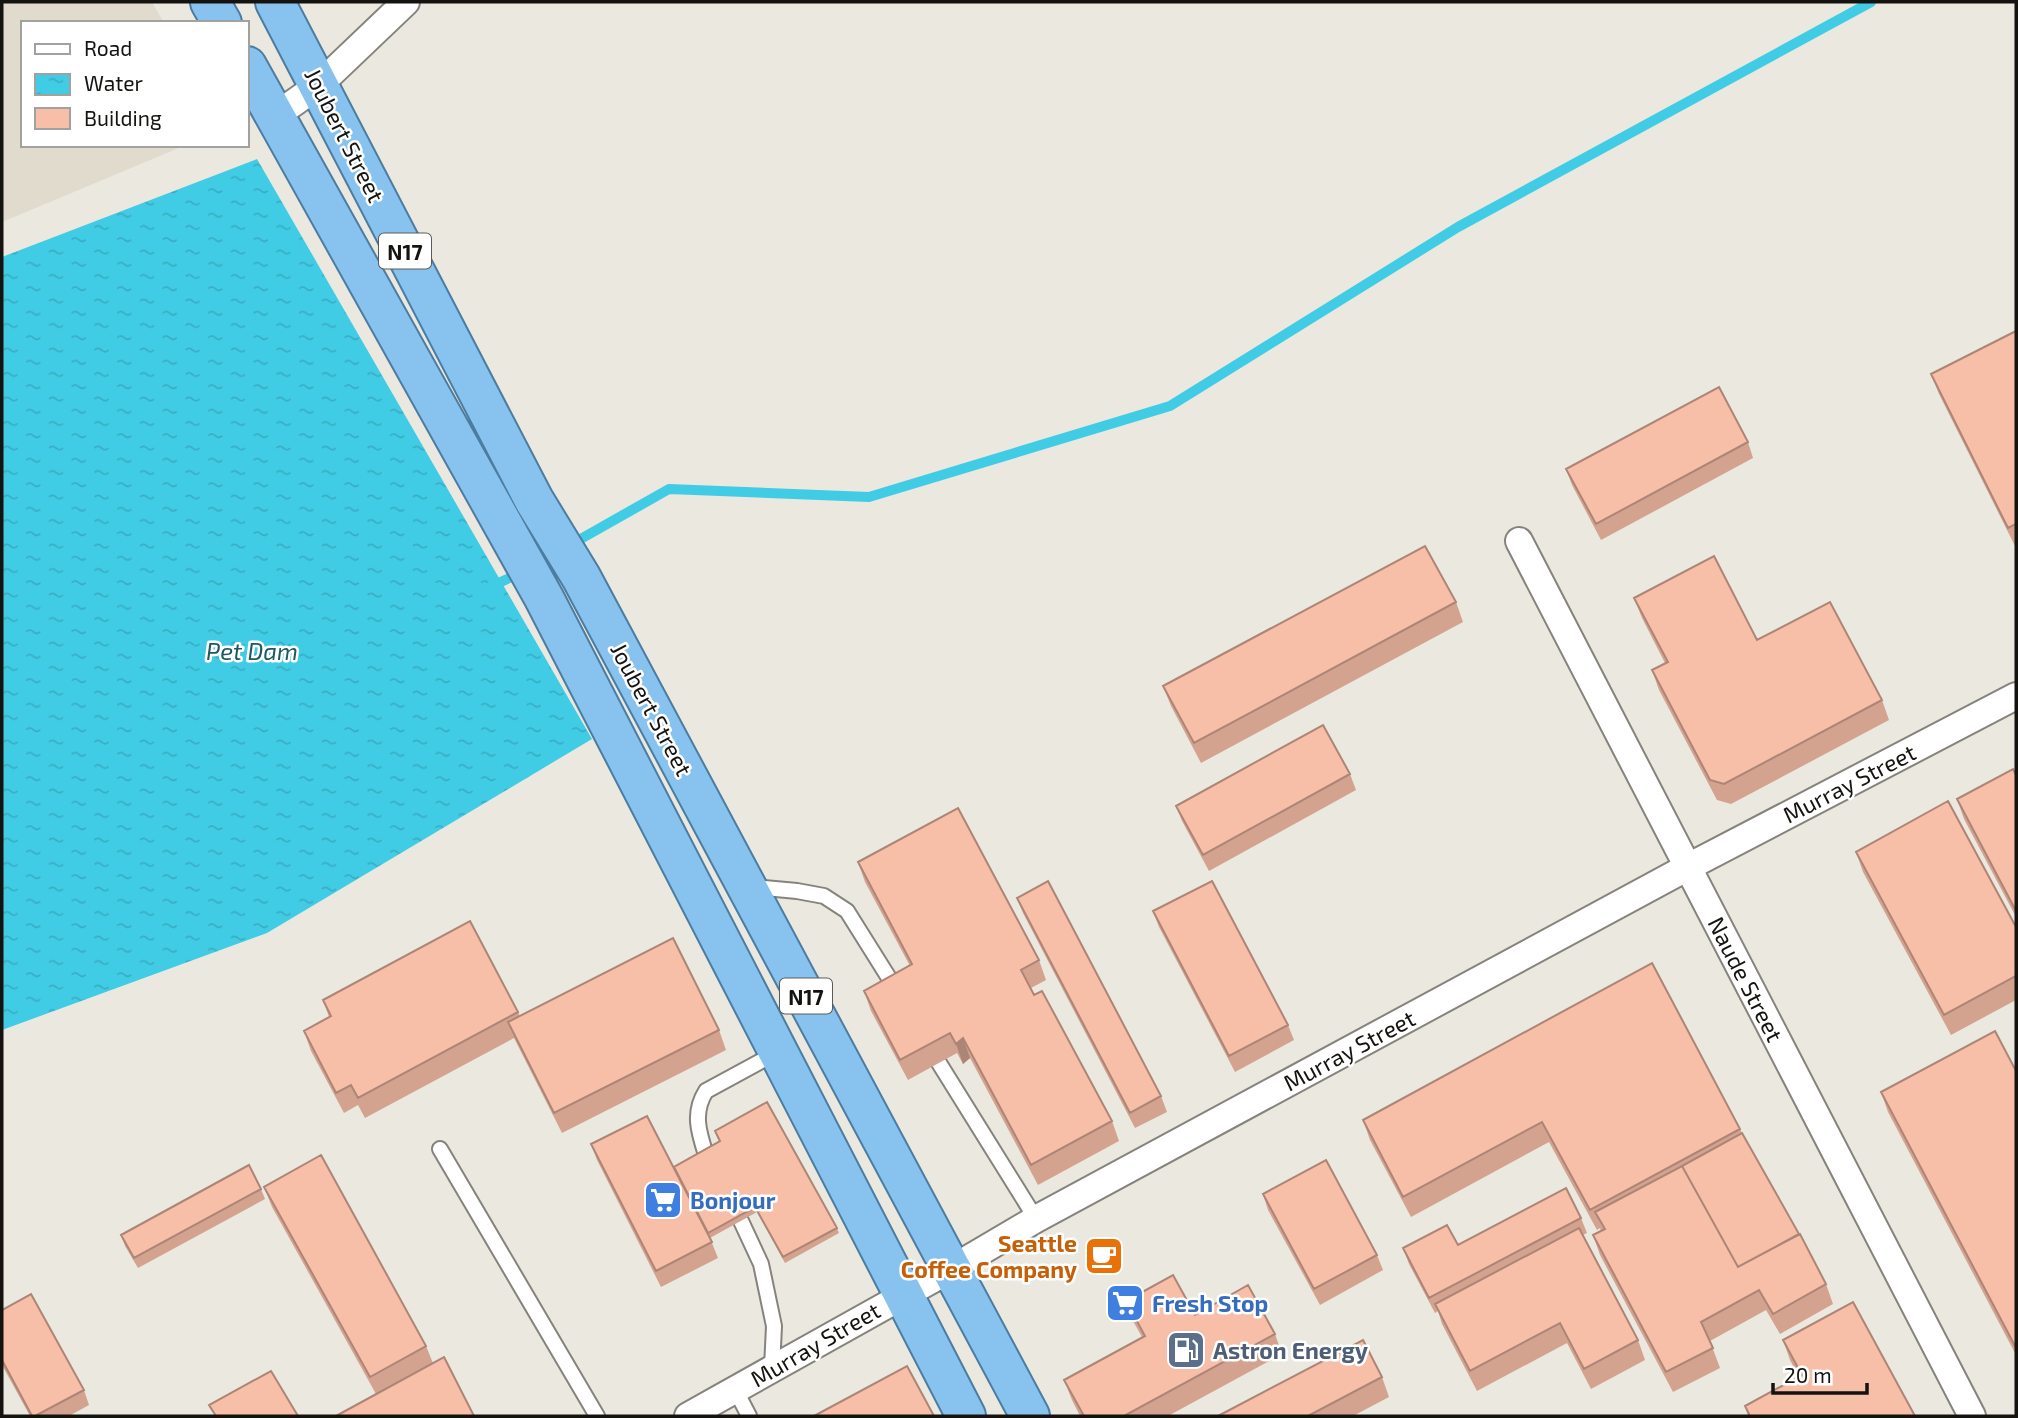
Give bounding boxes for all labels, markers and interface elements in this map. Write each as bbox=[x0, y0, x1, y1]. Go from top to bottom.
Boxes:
legend bbox=[21, 21, 248, 147]
text: Road bbox=[84, 35, 132, 60]
street label: Joubert Street bbox=[299, 63, 391, 207]
text: Water bbox=[84, 70, 143, 95]
text: Building bbox=[84, 105, 162, 130]
road number: N17 bbox=[379, 233, 431, 268]
water label: Pet Dam bbox=[206, 636, 298, 665]
street label: Joubert Street bbox=[605, 638, 699, 780]
street label: Murray Street bbox=[1778, 737, 1920, 828]
street label: Naude Street bbox=[1703, 912, 1790, 1046]
road number: N17 bbox=[780, 978, 832, 1014]
street label: Murray Street bbox=[1278, 1003, 1420, 1096]
supermarket icon: Bonjour bbox=[642, 1179, 684, 1221]
place label: Bonjour bbox=[690, 1186, 776, 1214]
place label: Seattle Coffee Company bbox=[901, 1229, 1077, 1283]
cafe icon: Seattle Coffee Company bbox=[1083, 1235, 1125, 1277]
supermarket icon: Fresh Stop bbox=[1104, 1282, 1146, 1324]
place label: Fresh Stop bbox=[1152, 1289, 1268, 1317]
street label: Murray Street bbox=[745, 1295, 885, 1392]
fuel station icon: Astron Energy bbox=[1165, 1329, 1207, 1371]
place label: Astron Energy bbox=[1213, 1336, 1368, 1364]
scale bar bbox=[1773, 1352, 1868, 1396]
text: 20 m bbox=[1784, 1362, 1832, 1387]

